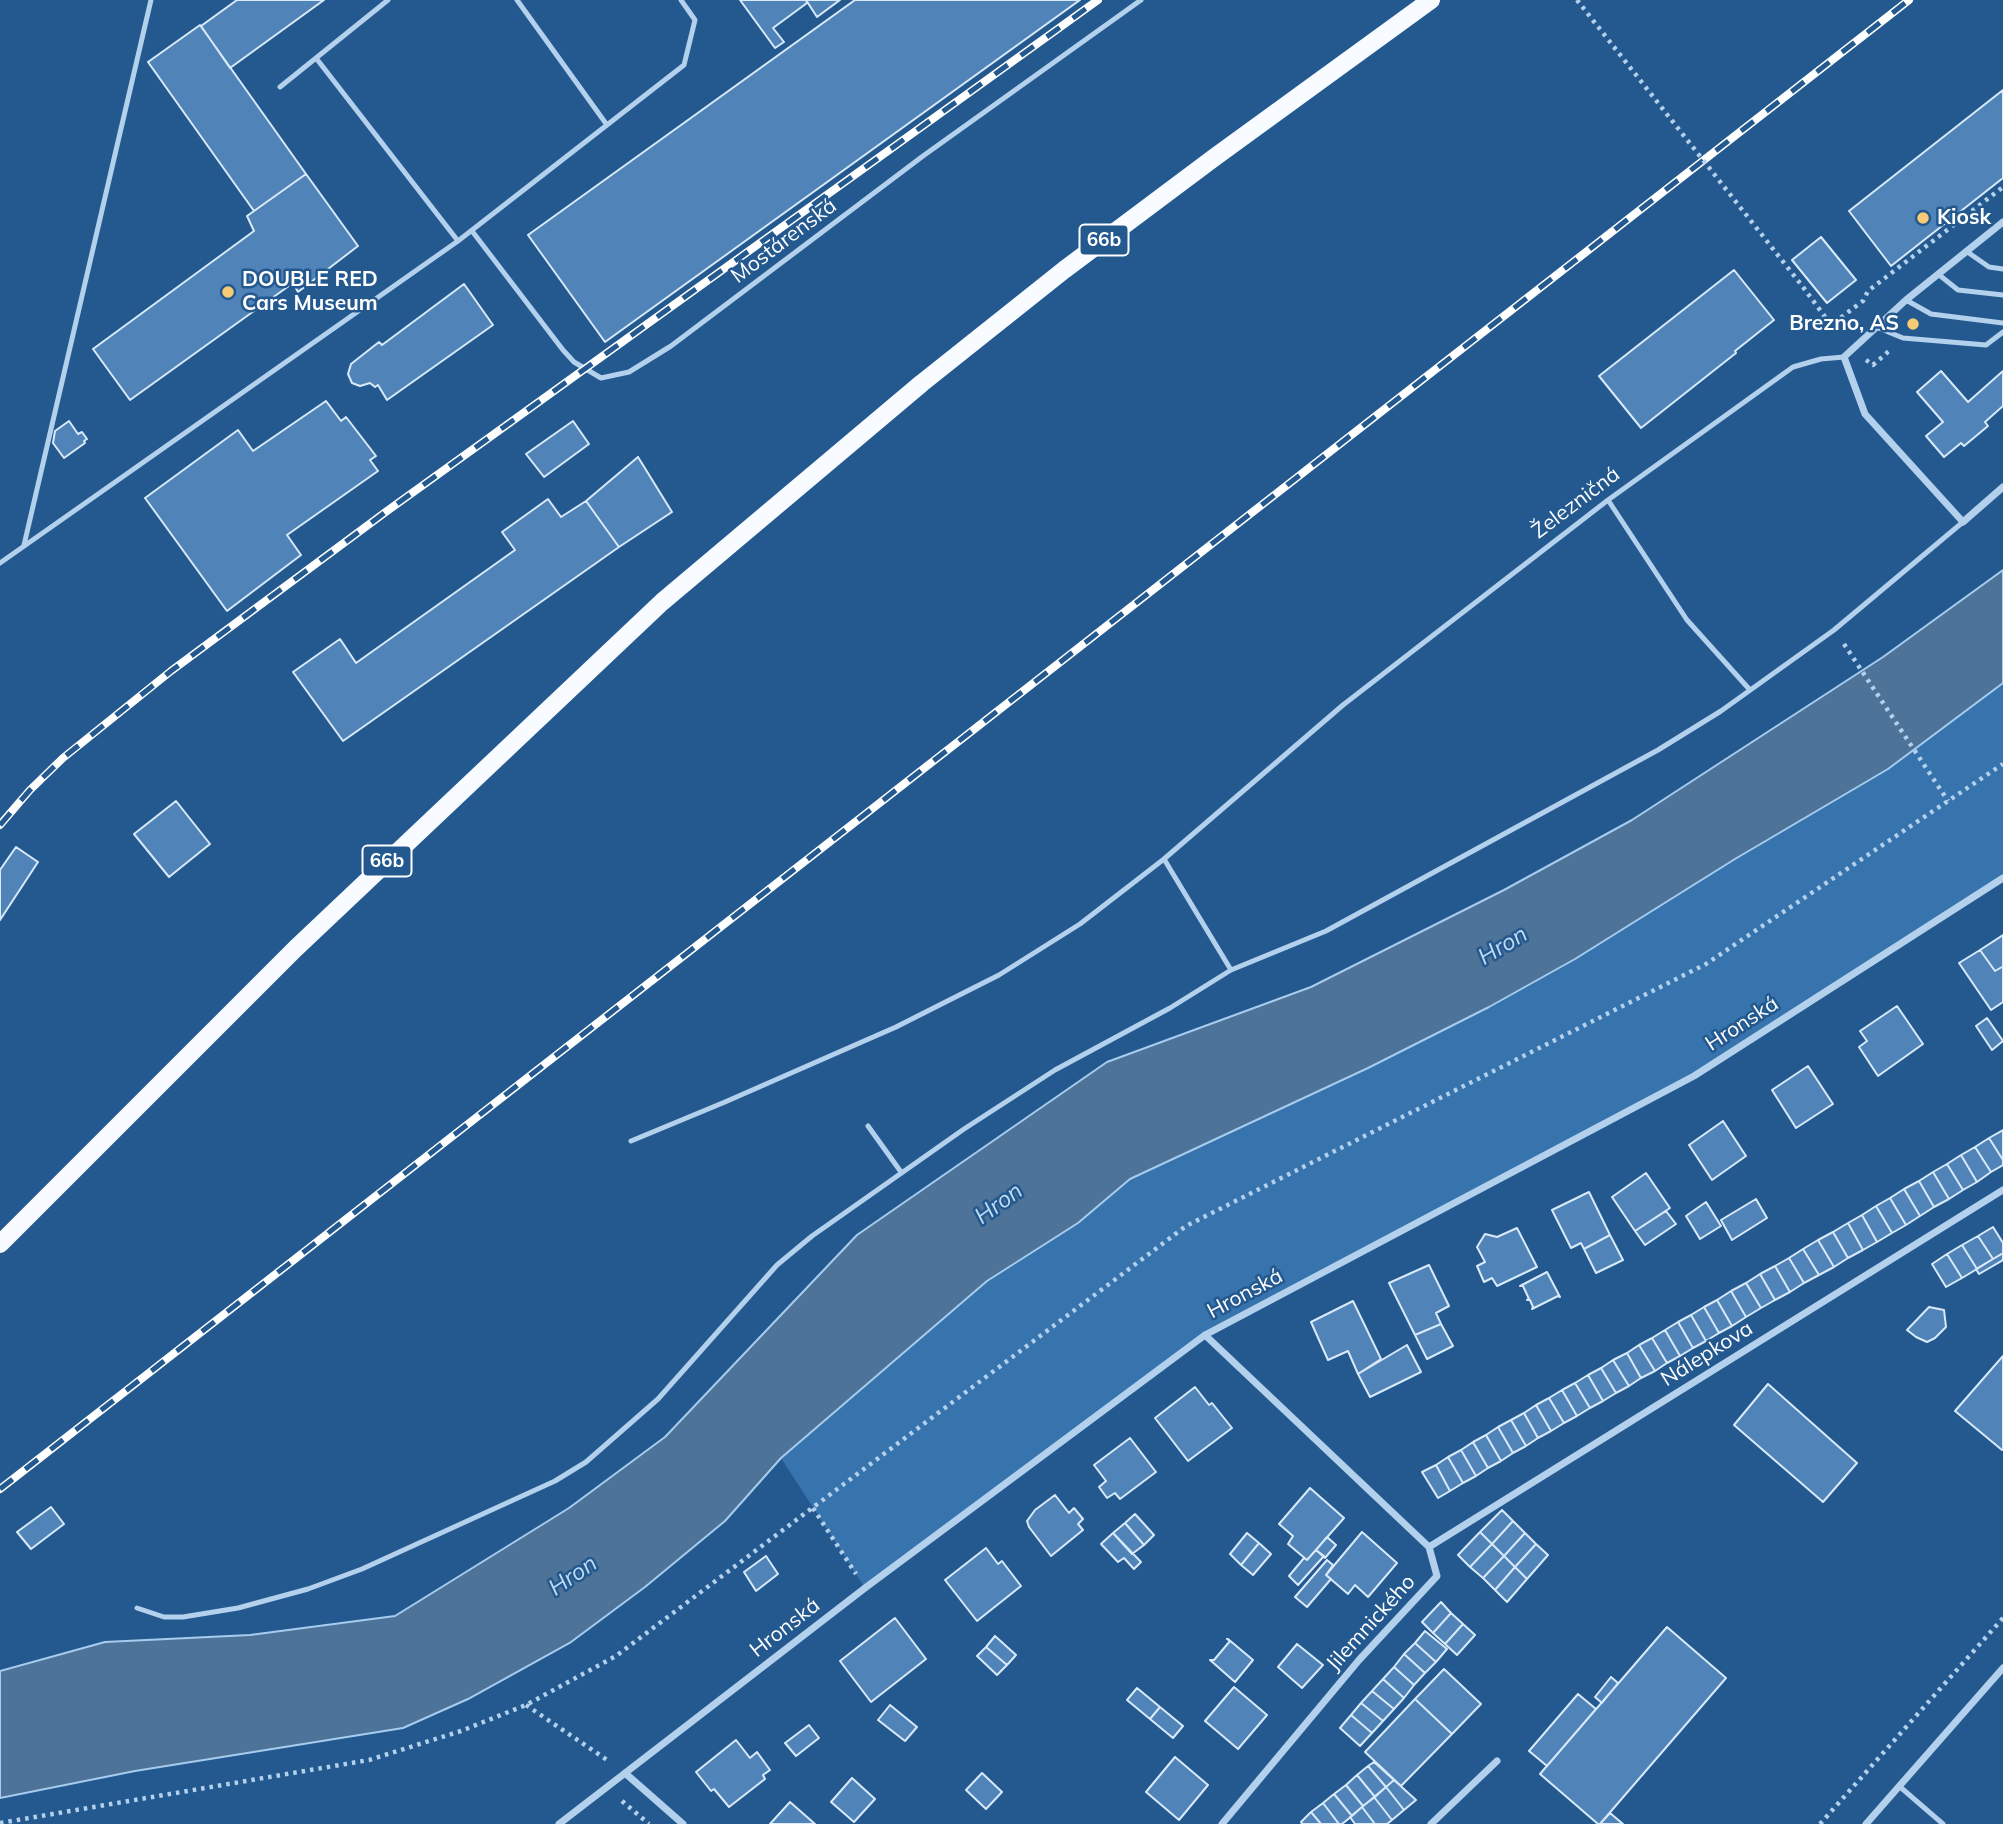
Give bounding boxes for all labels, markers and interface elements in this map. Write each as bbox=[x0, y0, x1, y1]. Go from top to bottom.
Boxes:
street label: Mostárenská bbox=[726, 193, 842, 289]
place label: Kiosk bbox=[1937, 205, 1991, 231]
marker: Kiosk bbox=[1915, 210, 1931, 226]
road number: 66b bbox=[1080, 224, 1128, 256]
place label: DOUBLE RED Cars Museum bbox=[242, 267, 378, 317]
marker: DOUBLE RED Cars Museum bbox=[220, 284, 236, 300]
place label: Brezno, AS bbox=[1789, 311, 1899, 337]
marker: Brezno, AS bbox=[1905, 316, 1921, 332]
street label: Železničná bbox=[1527, 462, 1625, 544]
road number: 66b bbox=[362, 846, 412, 876]
water label: Hron bbox=[1473, 921, 1533, 971]
street label: Hronská bbox=[1701, 991, 1783, 1057]
water label: Hron bbox=[970, 1177, 1028, 1231]
street label: Hronská bbox=[1203, 1264, 1287, 1324]
street label: Nálepkova bbox=[1657, 1316, 1757, 1392]
water label: Hron bbox=[544, 1550, 602, 1602]
street label: Jilemnického bbox=[1321, 1570, 1421, 1676]
street label: Hronská bbox=[745, 1593, 825, 1663]

